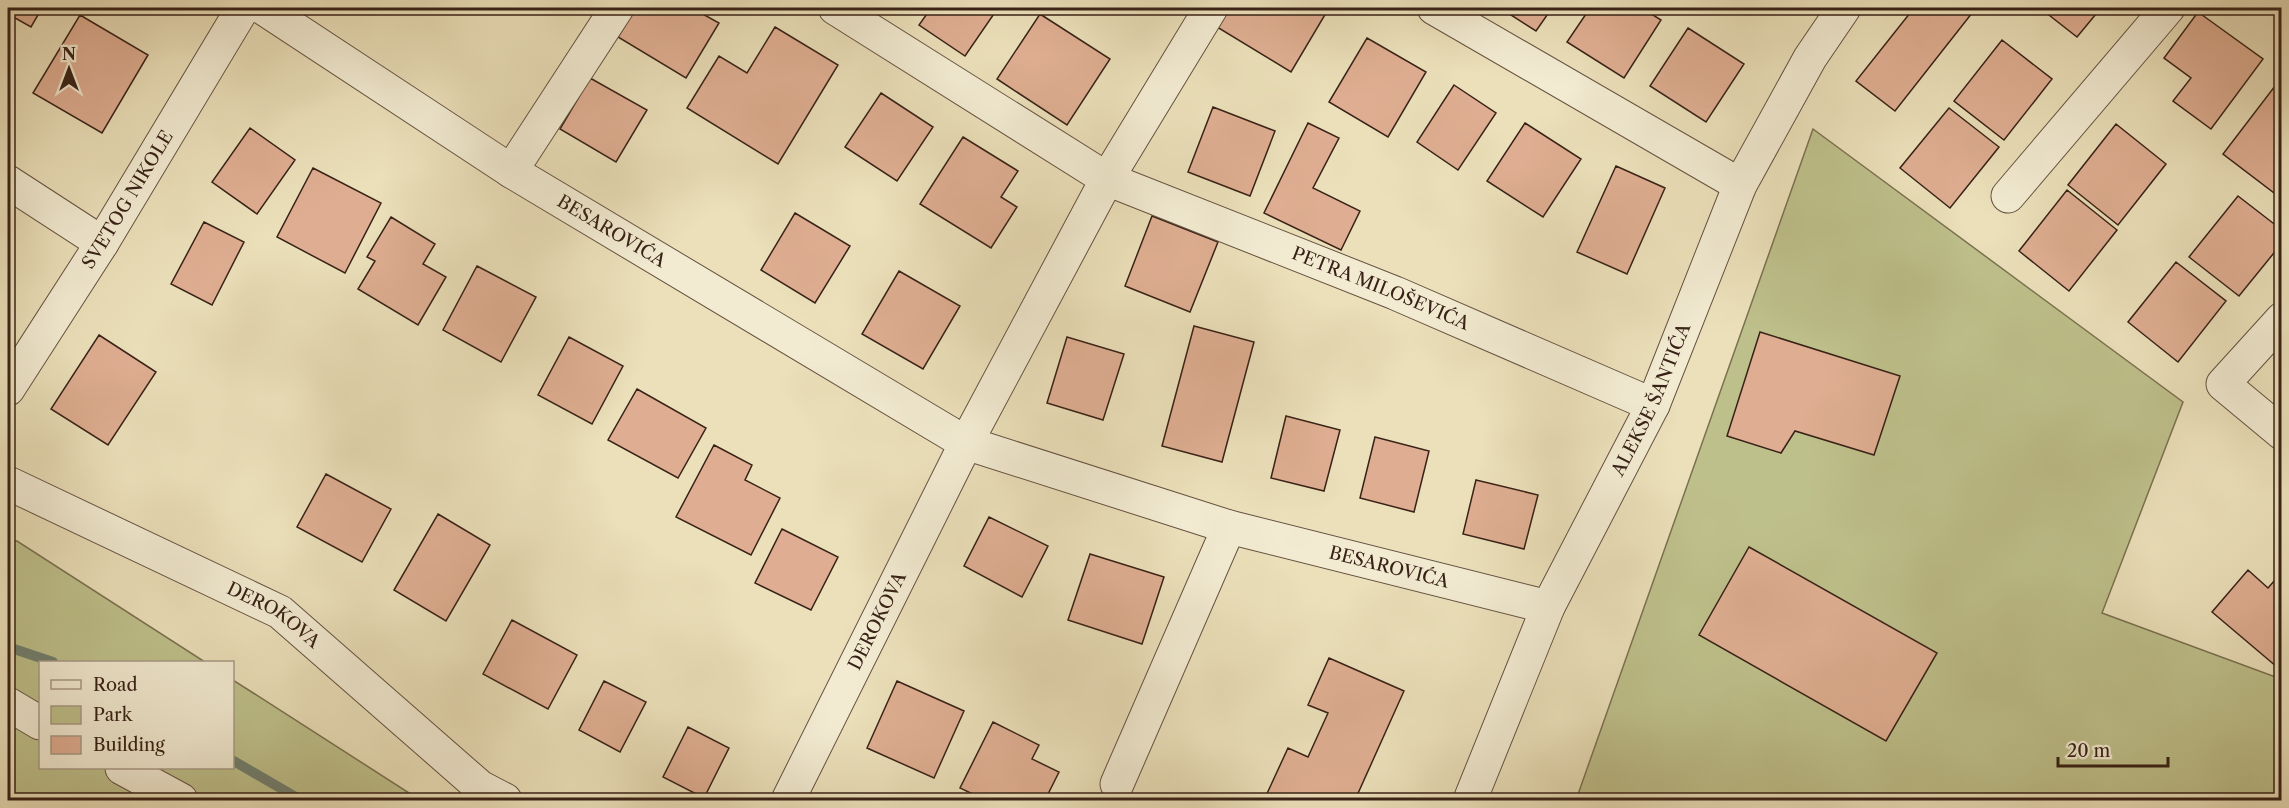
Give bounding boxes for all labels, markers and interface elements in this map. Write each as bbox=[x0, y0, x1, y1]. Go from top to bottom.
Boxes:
north arrow bbox=[39, 39, 99, 99]
text: N bbox=[62, 44, 76, 64]
street label: SVETOG NIKOLE bbox=[77, 127, 178, 273]
street label: BESAROVIĆA bbox=[553, 190, 671, 272]
street label: PETRA MILOŠEVIĆA bbox=[1289, 242, 1473, 335]
street label: ALEKSE ŠANTIĆA bbox=[1607, 319, 1695, 481]
street label: BESAROVIĆA bbox=[1327, 542, 1452, 593]
street label: DEROKOVA bbox=[844, 568, 911, 674]
street label: DEROKOVA bbox=[223, 577, 325, 653]
legend bbox=[39, 661, 234, 769]
text: Road bbox=[93, 674, 138, 696]
text: Park bbox=[93, 704, 134, 726]
scale bar bbox=[2058, 730, 2168, 768]
text: Building bbox=[93, 734, 165, 756]
text: 20 m bbox=[2067, 740, 2111, 762]

